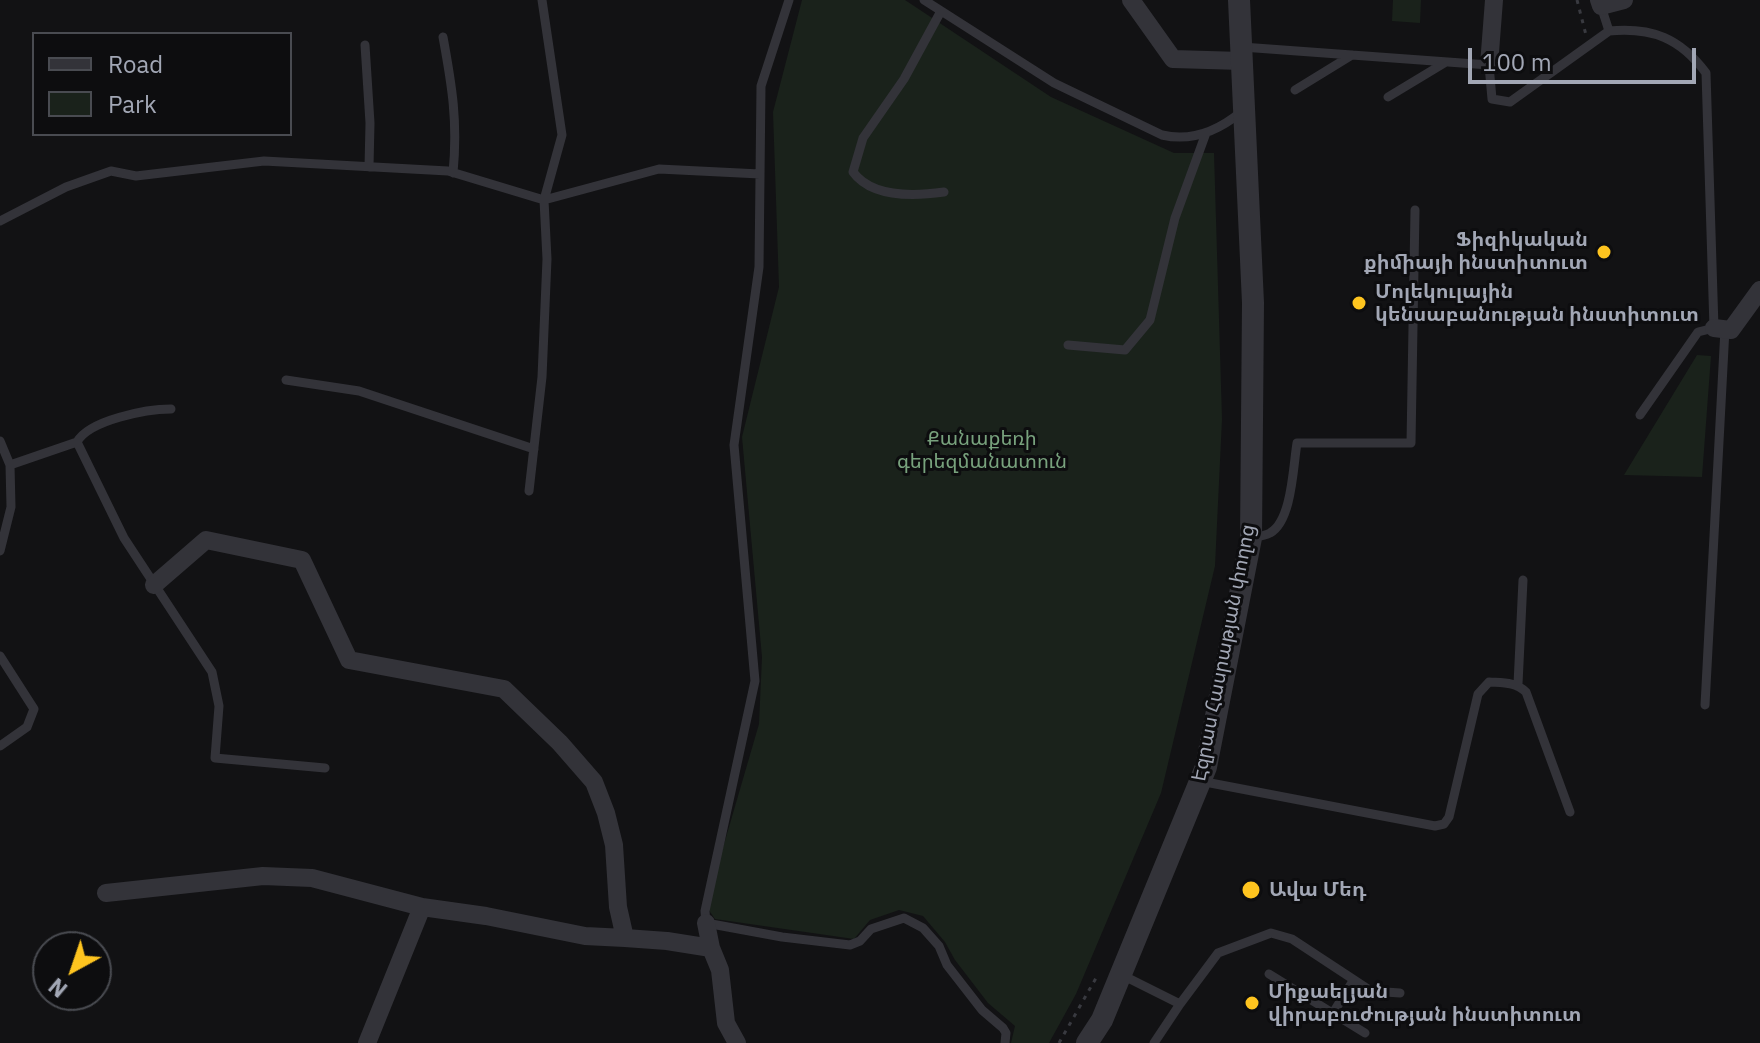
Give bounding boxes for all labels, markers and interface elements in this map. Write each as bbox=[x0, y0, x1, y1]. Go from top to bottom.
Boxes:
legend bbox=[32, 32, 292, 136]
scale bar bbox=[1472, 32, 1700, 82]
text: 100 m bbox=[1482, 46, 1552, 78]
text: Road bbox=[108, 48, 163, 80]
text: Park bbox=[108, 88, 157, 120]
place label: Ֆիզիկական քիմիայի ինստիտուտ bbox=[1364, 228, 1588, 275]
marker: Ֆիզիկական քիմիայի ինստիտուտ bbox=[1595, 243, 1613, 261]
place label: Մոլեկուլային կենսաբանության ինստիտուտ bbox=[1375, 280, 1699, 327]
marker: Մոլեկուլային կենսաբանության ինստիտուտ bbox=[1350, 294, 1368, 312]
park label: Քանաքեռի գերեզմանատուն bbox=[897, 427, 1067, 474]
street label: Էզրաս Հասրաթյան փողոց bbox=[1187, 522, 1261, 784]
place label: Ավա Մեդ bbox=[1269, 878, 1366, 902]
marker: Ավա Մեդ bbox=[1240, 879, 1262, 901]
north arrow bbox=[32, 931, 112, 1011]
text: N bbox=[42, 972, 73, 1004]
place label: Միքաելյան վիրաբուժության ինստիտուտ bbox=[1268, 980, 1581, 1027]
marker: Միքաելյան վիրաբուժության ինստիտուտ bbox=[1243, 994, 1261, 1012]

